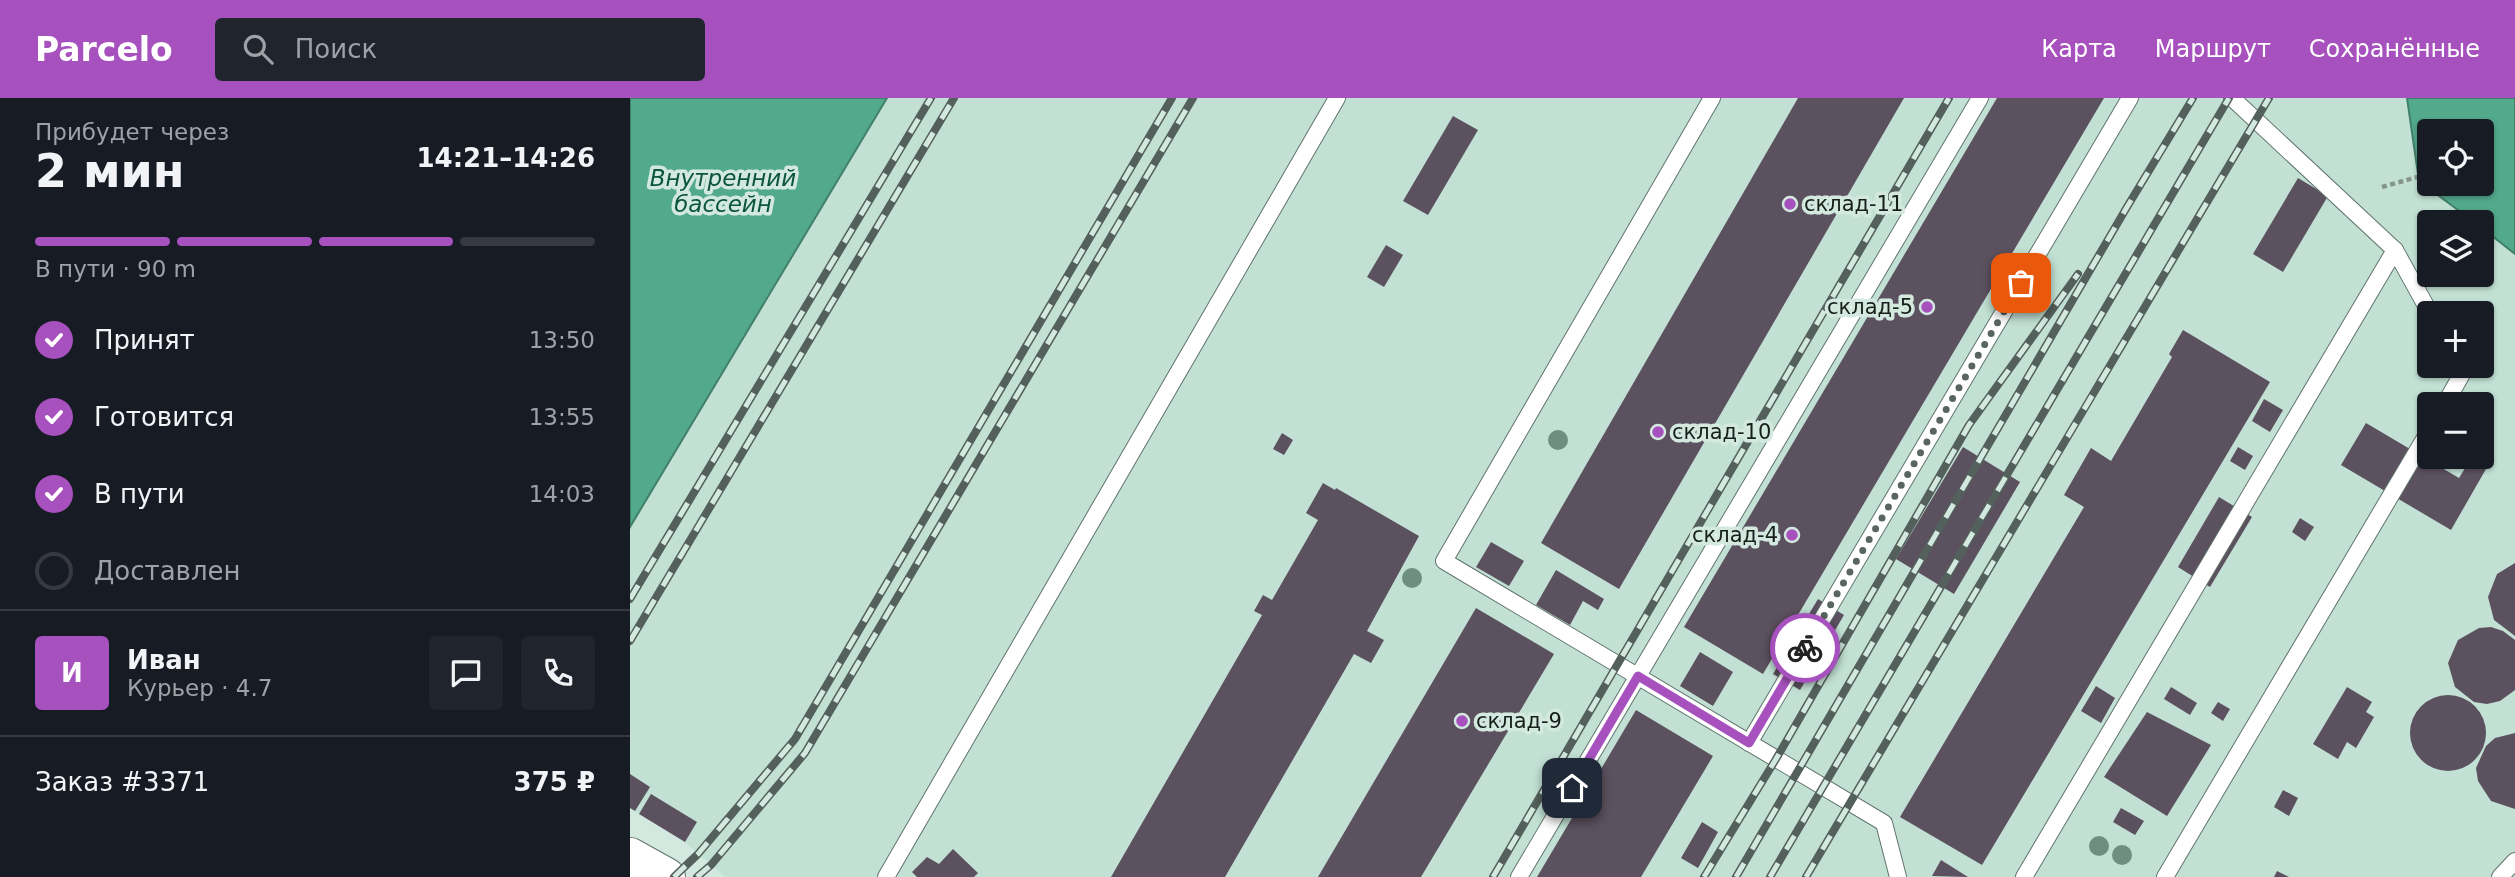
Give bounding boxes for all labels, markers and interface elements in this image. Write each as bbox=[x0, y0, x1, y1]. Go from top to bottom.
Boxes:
search box bbox=[215, 18, 705, 81]
text: Parcelo bbox=[35, 30, 173, 69]
icon: search bbox=[239, 30, 277, 68]
text: Поиск bbox=[295, 34, 377, 64]
text: Карта bbox=[2041, 35, 2117, 63]
text: Маршрут bbox=[2155, 35, 2271, 63]
text: Сохранённые bbox=[2309, 35, 2480, 63]
text: Прибудет через bbox=[35, 119, 229, 145]
map controls bbox=[2417, 119, 2494, 469]
button: locate bbox=[2417, 119, 2494, 196]
text: 14:21–14:26 bbox=[416, 143, 595, 173]
text: 2 мин bbox=[35, 144, 185, 198]
water label: Внутренний бассейн bbox=[650, 165, 796, 217]
place label: склад-11 bbox=[1804, 192, 1903, 216]
marker: склад-11 bbox=[1782, 196, 1798, 212]
button: layers bbox=[2417, 210, 2494, 287]
pin bbox=[1991, 253, 2051, 313]
text: В пути · 90 m bbox=[35, 256, 196, 282]
icon: bag bbox=[2002, 264, 2040, 302]
place label: склад-5 bbox=[1827, 295, 1913, 319]
marker: склад-5 bbox=[1919, 299, 1935, 315]
button: + bbox=[2417, 301, 2494, 378]
icon: check bbox=[35, 321, 73, 359]
text: Принят bbox=[94, 325, 195, 355]
text: 13:50 bbox=[529, 327, 595, 353]
button: − bbox=[2417, 392, 2494, 469]
icon: check bbox=[35, 398, 73, 436]
text: Готовится bbox=[94, 402, 234, 432]
text: 13:55 bbox=[529, 404, 595, 430]
place label: склад-10 bbox=[1672, 420, 1771, 444]
marker: склад-10 bbox=[1650, 424, 1666, 440]
icon: check bbox=[35, 475, 73, 513]
text: В пути bbox=[94, 479, 185, 509]
text: 14:03 bbox=[529, 481, 595, 507]
place label: склад-4 bbox=[1692, 523, 1778, 547]
marker: склад-4 bbox=[1784, 527, 1800, 543]
text: Доставлен bbox=[94, 556, 241, 586]
courier bbox=[1770, 613, 1840, 683]
icon: bike bbox=[1786, 629, 1824, 667]
button: chat bbox=[429, 636, 503, 710]
button: phone bbox=[521, 636, 595, 710]
text: Иван bbox=[127, 645, 201, 675]
text: И bbox=[61, 658, 83, 688]
text: Курьер · 4.7 bbox=[127, 675, 272, 701]
place label: склад-9 bbox=[1476, 709, 1562, 733]
marker: склад-9 bbox=[1454, 713, 1470, 729]
pin bbox=[1542, 758, 1602, 818]
text: Заказ #3371 bbox=[35, 767, 209, 797]
text: 375 ₽ bbox=[514, 767, 595, 797]
icon: home bbox=[1553, 769, 1591, 807]

